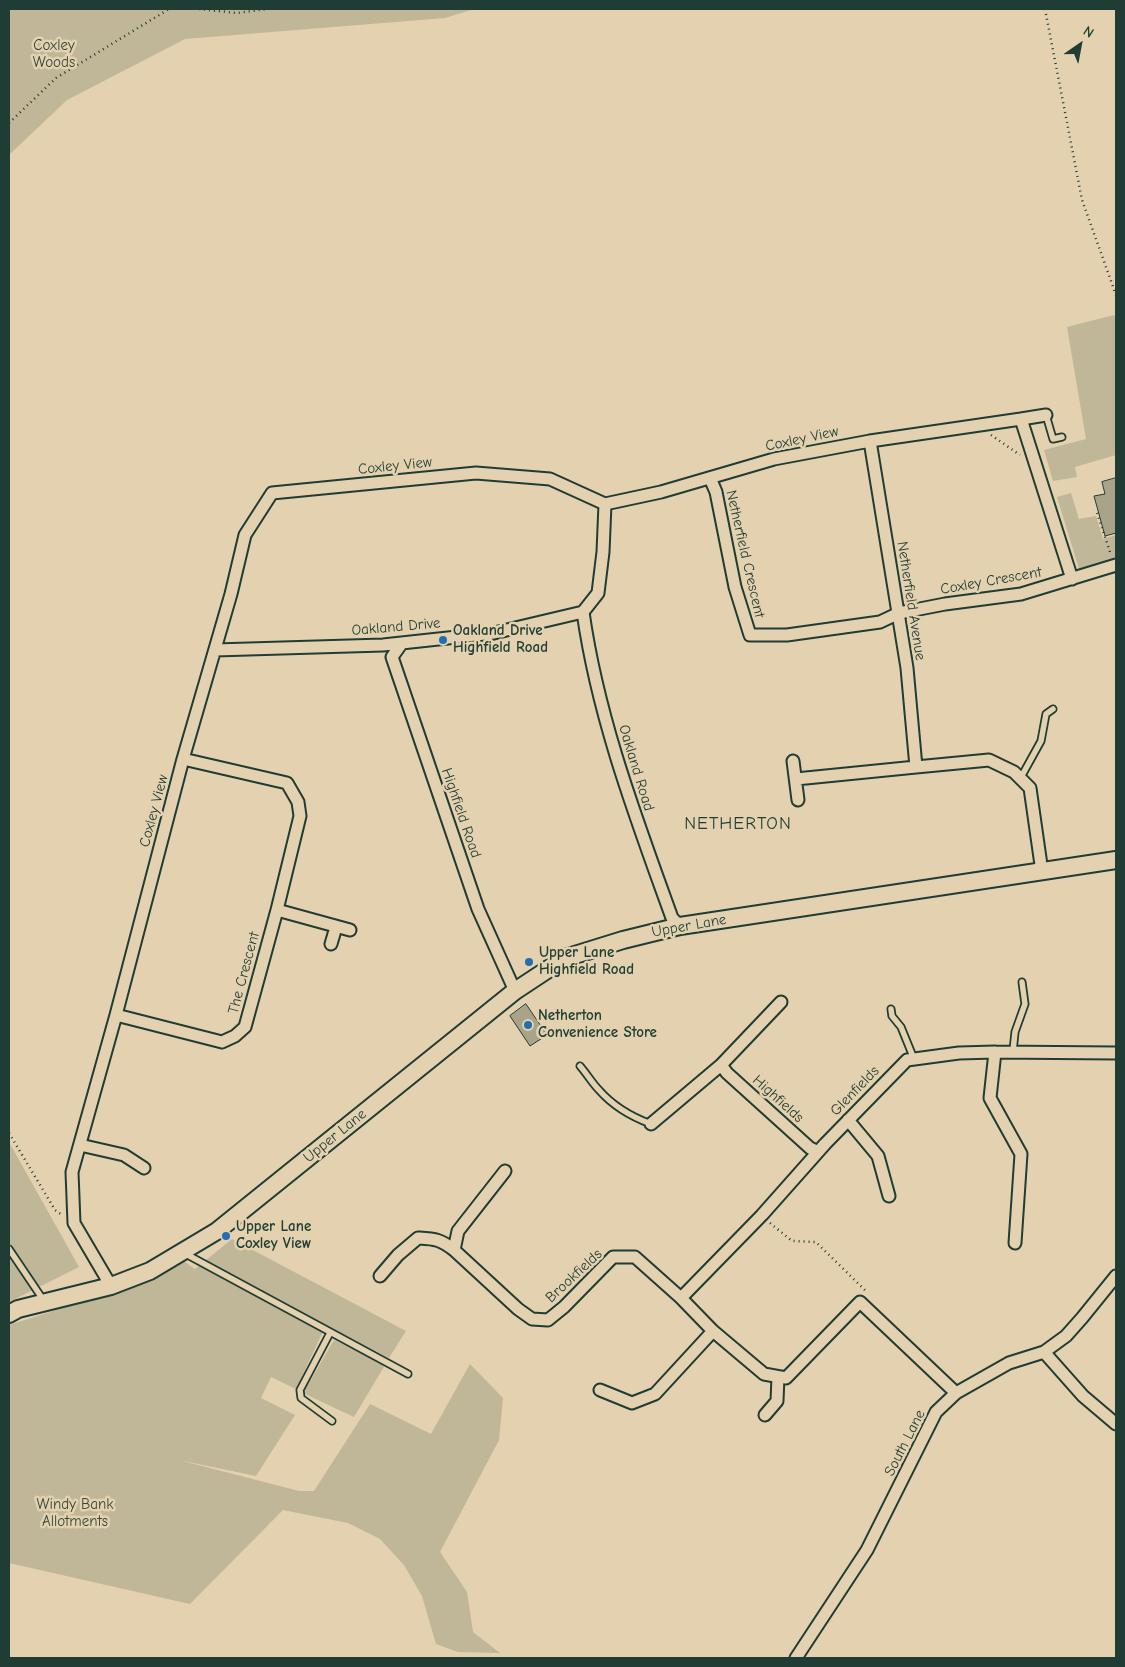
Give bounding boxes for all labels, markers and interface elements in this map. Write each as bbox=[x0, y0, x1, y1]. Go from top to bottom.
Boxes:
north arrow bbox=[1055, 20, 1105, 70]
text: N bbox=[1080, 22, 1097, 42]
park label: Coxley Woods bbox=[33, 37, 75, 72]
street label: Coxley View bbox=[764, 422, 840, 456]
street label: Coxley View bbox=[357, 453, 433, 479]
street label: Netherfield Crescent bbox=[722, 488, 768, 620]
street label: Netherfield Avenue bbox=[893, 540, 929, 662]
street label: Coxley Crescent bbox=[939, 563, 1043, 599]
street label: Oakland Drive bbox=[351, 614, 441, 640]
place label: Oakland Drive Highfield Road bbox=[453, 622, 548, 657]
marker: Oakland Drive Highfield Road bbox=[437, 634, 449, 646]
street label: Oakland Road bbox=[614, 723, 658, 813]
street label: Highfield Road bbox=[437, 766, 485, 860]
street label: Coxley View bbox=[136, 773, 172, 849]
district label: NETHERTON bbox=[683, 813, 793, 835]
street label: Upper Lane bbox=[650, 911, 728, 941]
street label: The Crescent bbox=[224, 930, 264, 1016]
place label: Upper Lane Highfield Road bbox=[539, 944, 634, 979]
marker: Upper Lane Highfield Road bbox=[523, 956, 535, 968]
place label: Netherton Convenience Store bbox=[538, 1007, 657, 1042]
marker: Netherton Convenience Store bbox=[522, 1019, 534, 1031]
street label: Glenfields bbox=[827, 1062, 883, 1120]
street label: Highfields bbox=[749, 1071, 807, 1127]
street label: Upper Lane bbox=[300, 1105, 370, 1167]
place label: Upper Lane Coxley View bbox=[236, 1218, 311, 1253]
marker: Upper Lane Coxley View bbox=[220, 1230, 232, 1242]
street label: Brookfields bbox=[542, 1245, 606, 1307]
street label: South Lane bbox=[881, 1407, 929, 1479]
park label: Windy Bank Allotments bbox=[37, 1496, 113, 1531]

